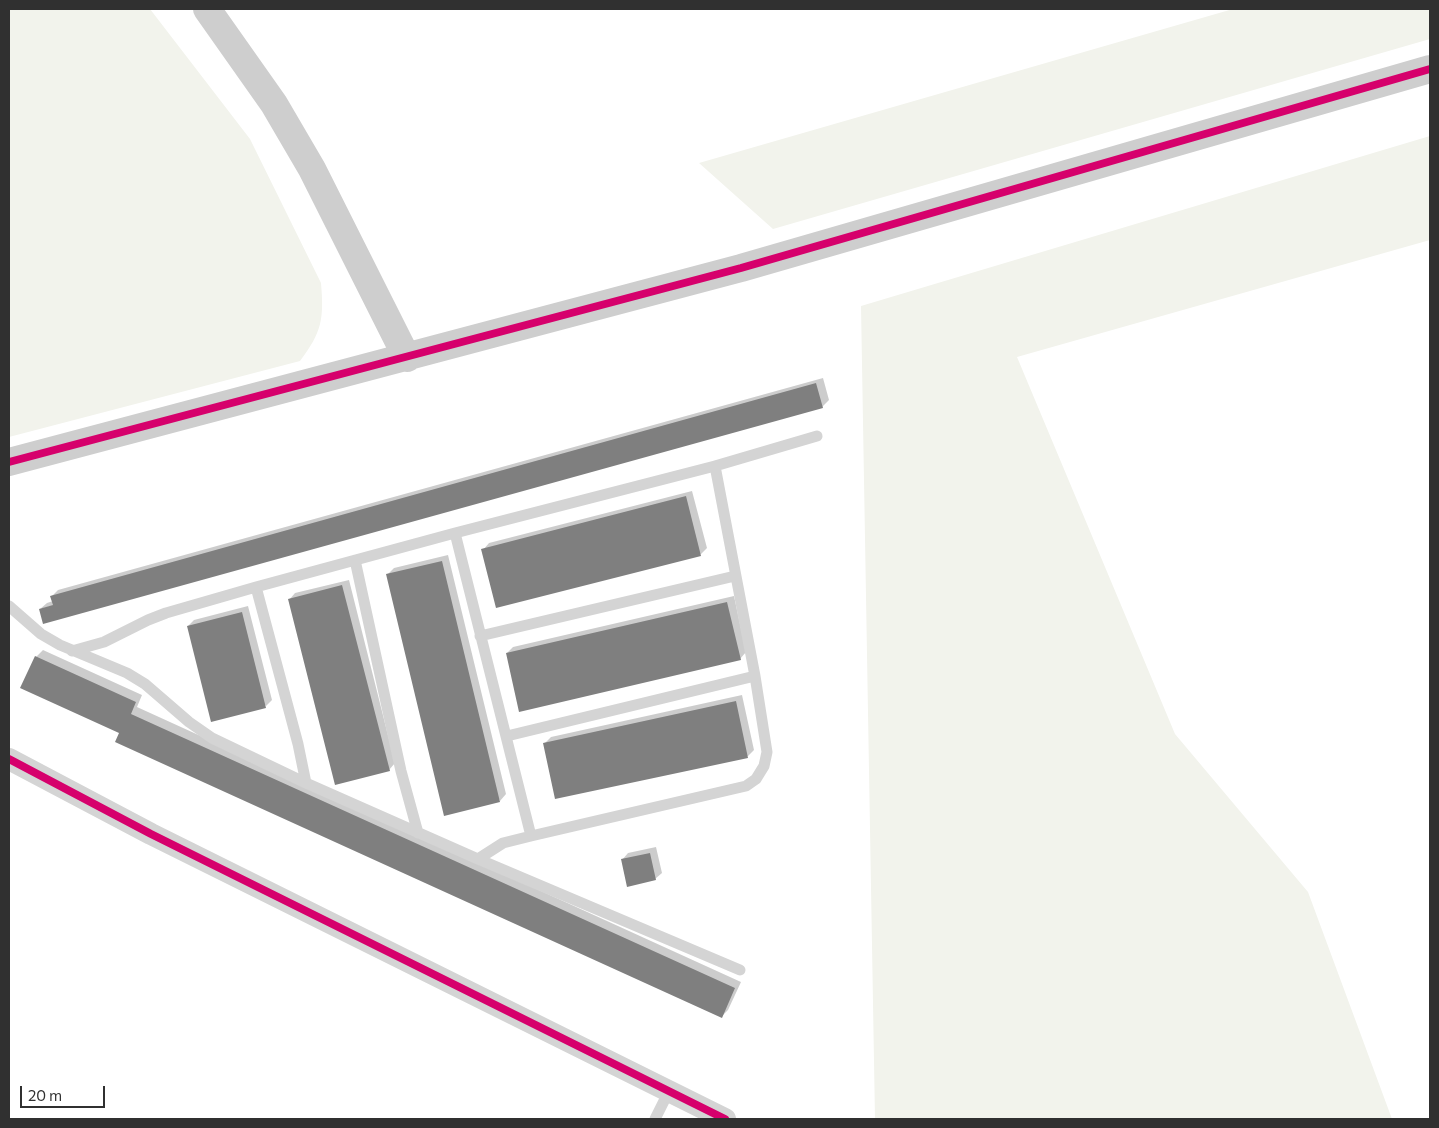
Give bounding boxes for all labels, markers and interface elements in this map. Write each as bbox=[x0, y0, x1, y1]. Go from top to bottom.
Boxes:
scale bar bbox=[22, 1076, 108, 1108]
text: 20 m bbox=[28, 1086, 62, 1104]

